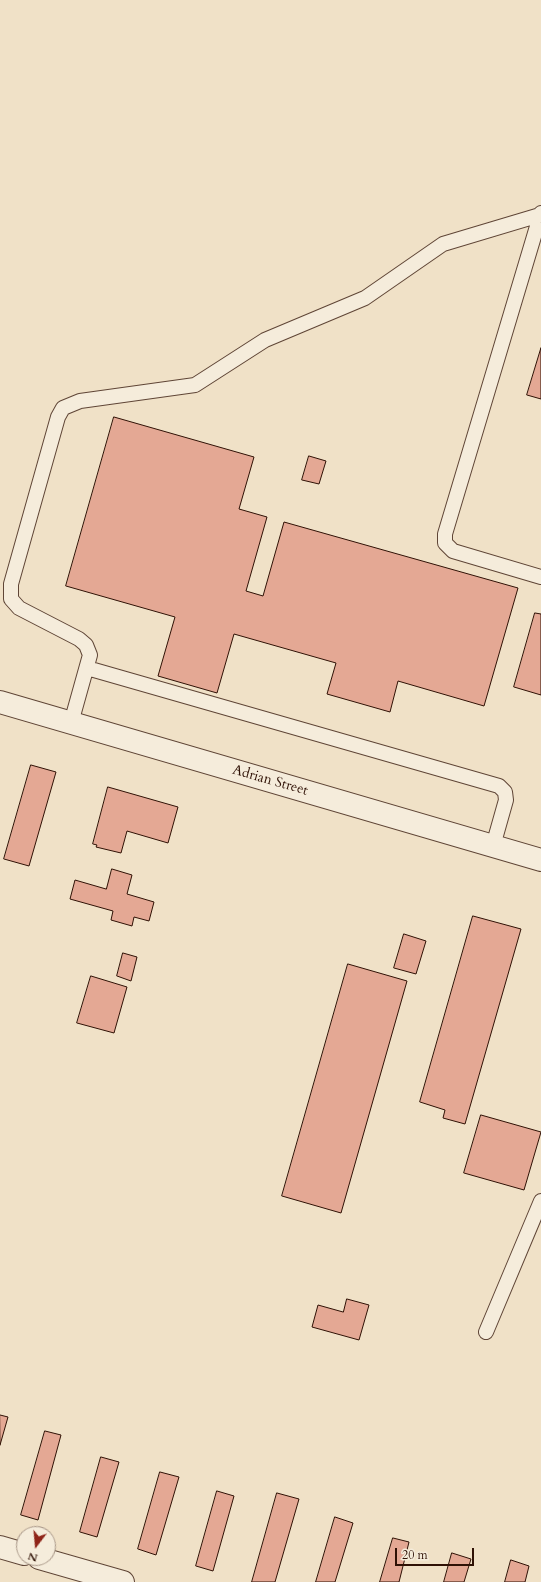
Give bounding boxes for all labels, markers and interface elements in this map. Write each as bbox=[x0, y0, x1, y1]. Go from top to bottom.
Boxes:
street label: Adrian Street bbox=[230, 762, 310, 800]
north arrow bbox=[16, 1526, 56, 1566]
scale bar bbox=[397, 1540, 476, 1566]
text: 20 m bbox=[402, 1547, 428, 1563]
text: N bbox=[26, 1549, 39, 1566]

